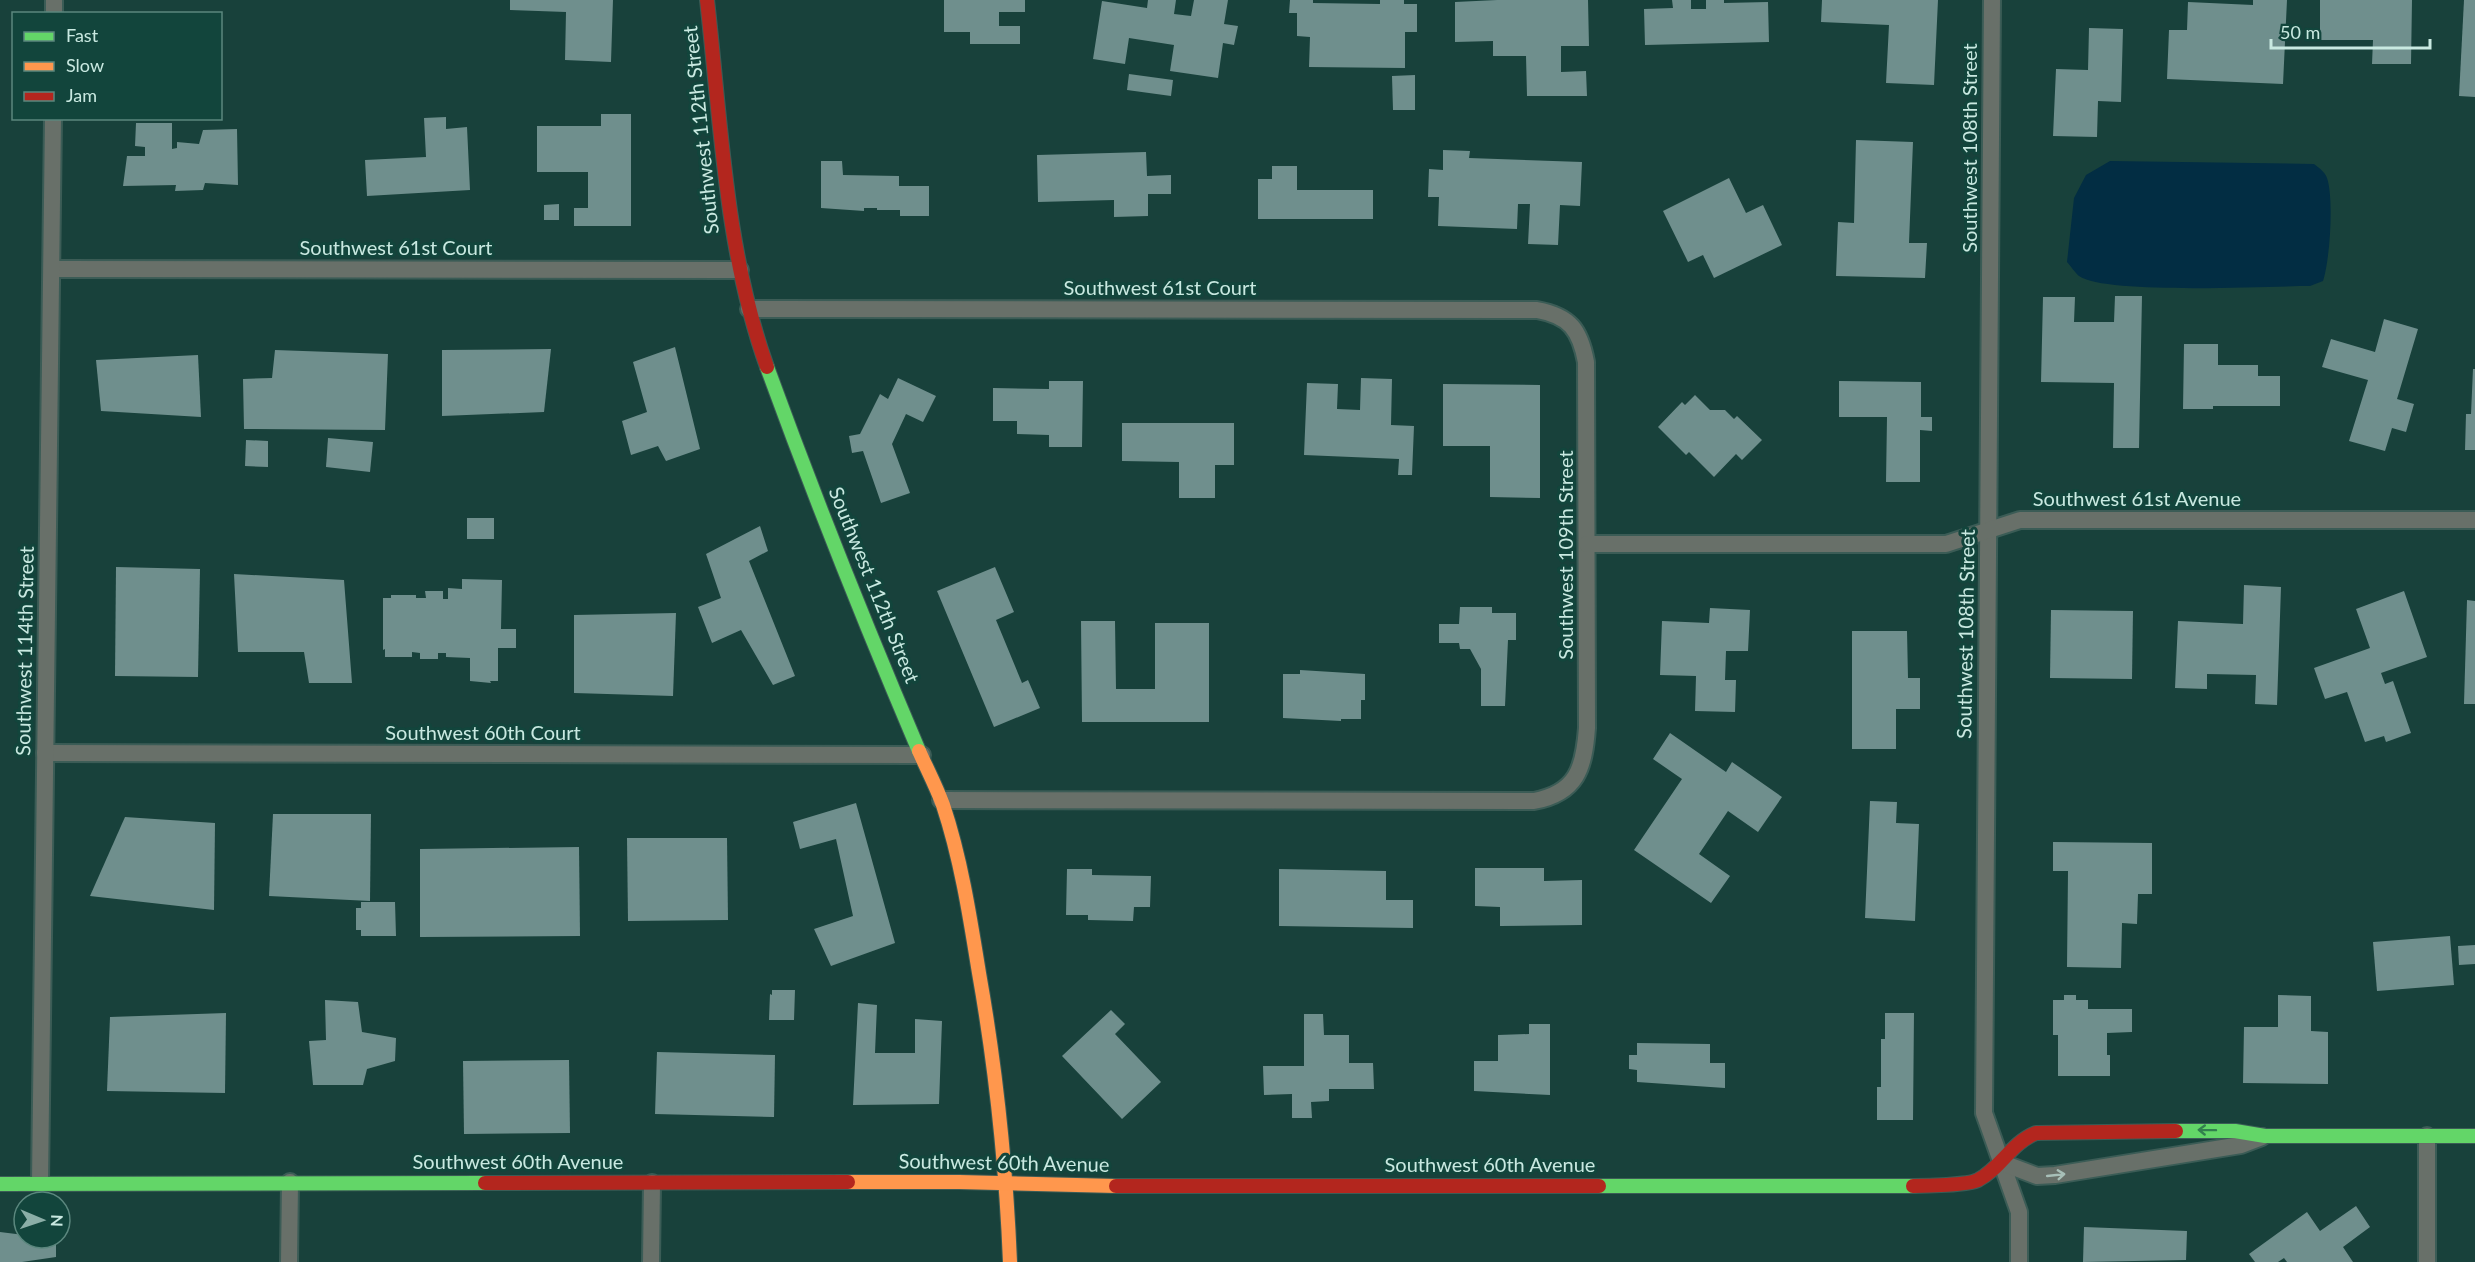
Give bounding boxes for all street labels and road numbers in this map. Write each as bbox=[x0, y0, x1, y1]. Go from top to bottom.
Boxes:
street label: Southwest 112th Street bbox=[677, 25, 723, 236]
street label: Southwest 108th Street bbox=[1957, 43, 1981, 253]
street label: Southwest 61st Court bbox=[300, 235, 492, 259]
street label: Southwest 61st Court bbox=[1064, 275, 1256, 299]
street label: Southwest 109th Street bbox=[1553, 450, 1577, 660]
street label: Southwest 112th Street bbox=[825, 483, 925, 686]
street label: Southwest 61st Avenue bbox=[2033, 486, 2241, 510]
street label: Southwest 108th Street bbox=[1951, 529, 1979, 739]
street label: Southwest 114th Street bbox=[10, 546, 38, 756]
street label: Southwest 60th Court bbox=[385, 720, 581, 744]
street label: Southwest 60th Avenue bbox=[898, 1148, 1110, 1176]
street label: Southwest 60th Avenue bbox=[413, 1149, 623, 1173]
street label: Southwest 60th Avenue bbox=[1385, 1152, 1595, 1176]

